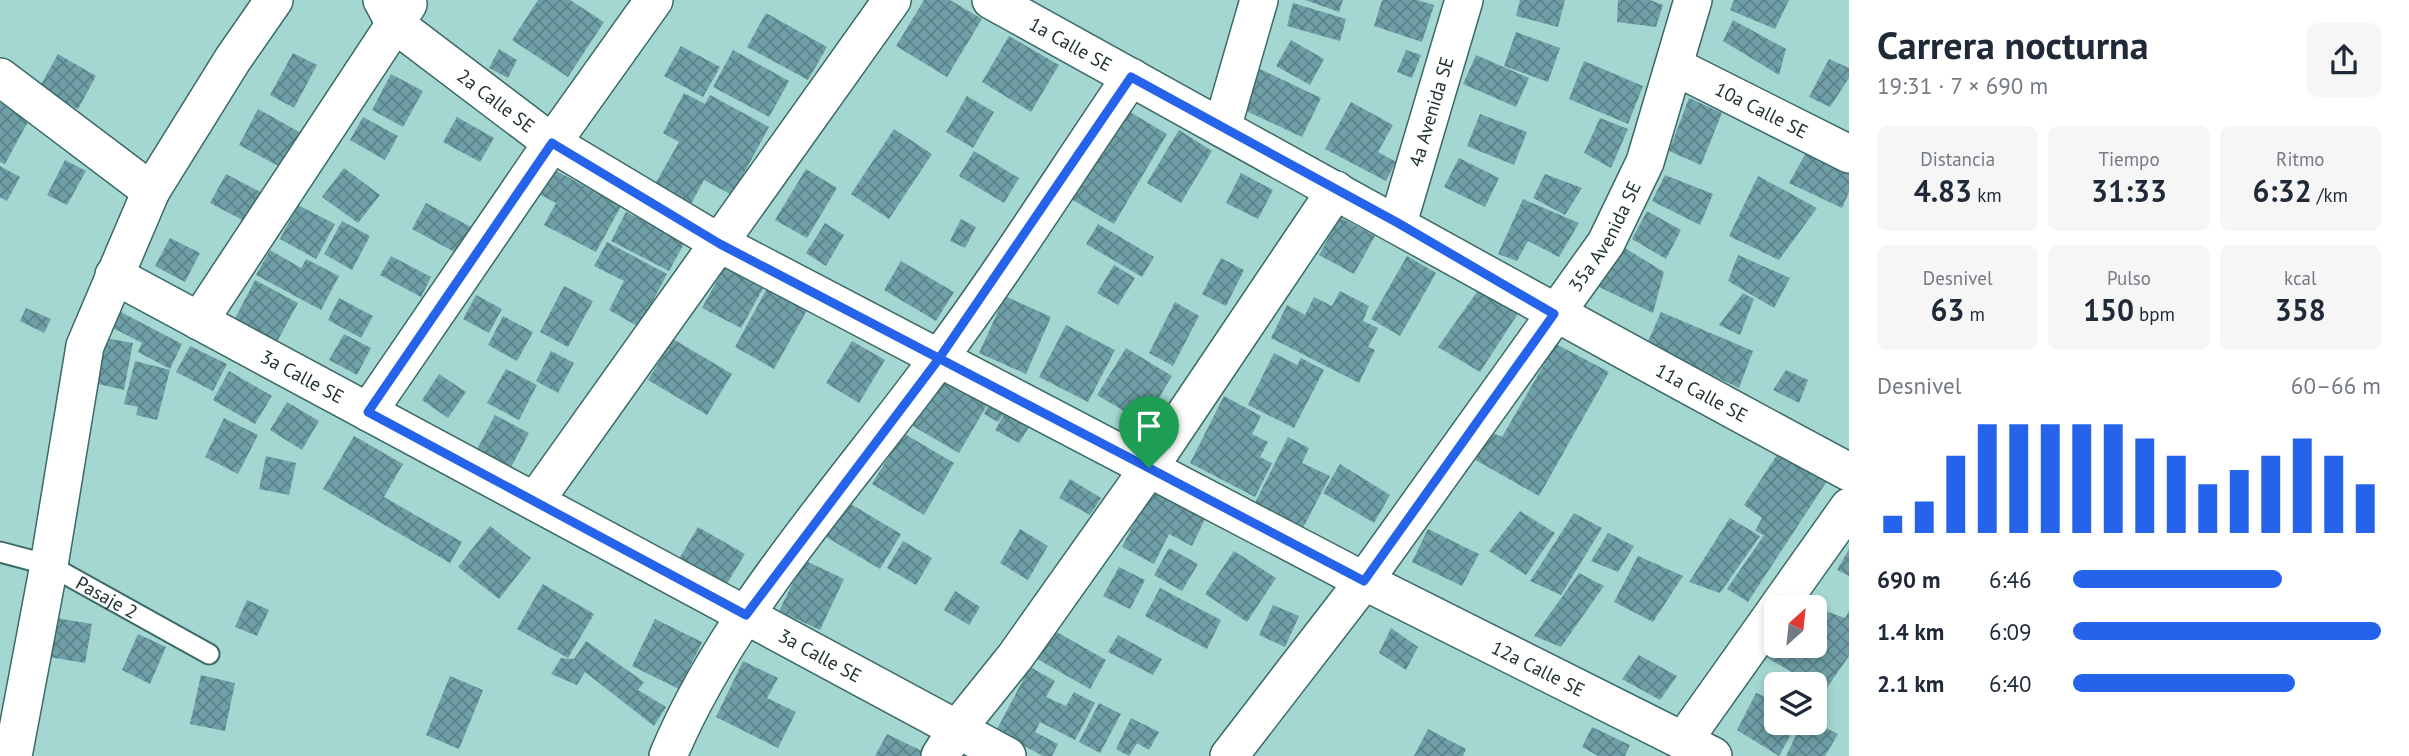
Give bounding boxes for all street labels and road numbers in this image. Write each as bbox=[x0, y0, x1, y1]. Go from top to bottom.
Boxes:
street label: 1a Calle SE bbox=[1025, 12, 1116, 77]
street label: 4a Avenida SE bbox=[1403, 54, 1459, 170]
street label: 2a Calle SE bbox=[452, 63, 539, 138]
street label: 10a Calle SE bbox=[1711, 77, 1812, 144]
street label: 35a Avenida SE bbox=[1563, 177, 1646, 296]
street label: 3a Calle SE bbox=[257, 344, 348, 409]
street label: 11a Calle SE bbox=[1652, 358, 1752, 427]
street label: Pasaje 2 bbox=[72, 570, 142, 624]
street label: 3a Calle SE bbox=[774, 623, 866, 687]
street label: 12a Calle SE bbox=[1488, 635, 1589, 702]

